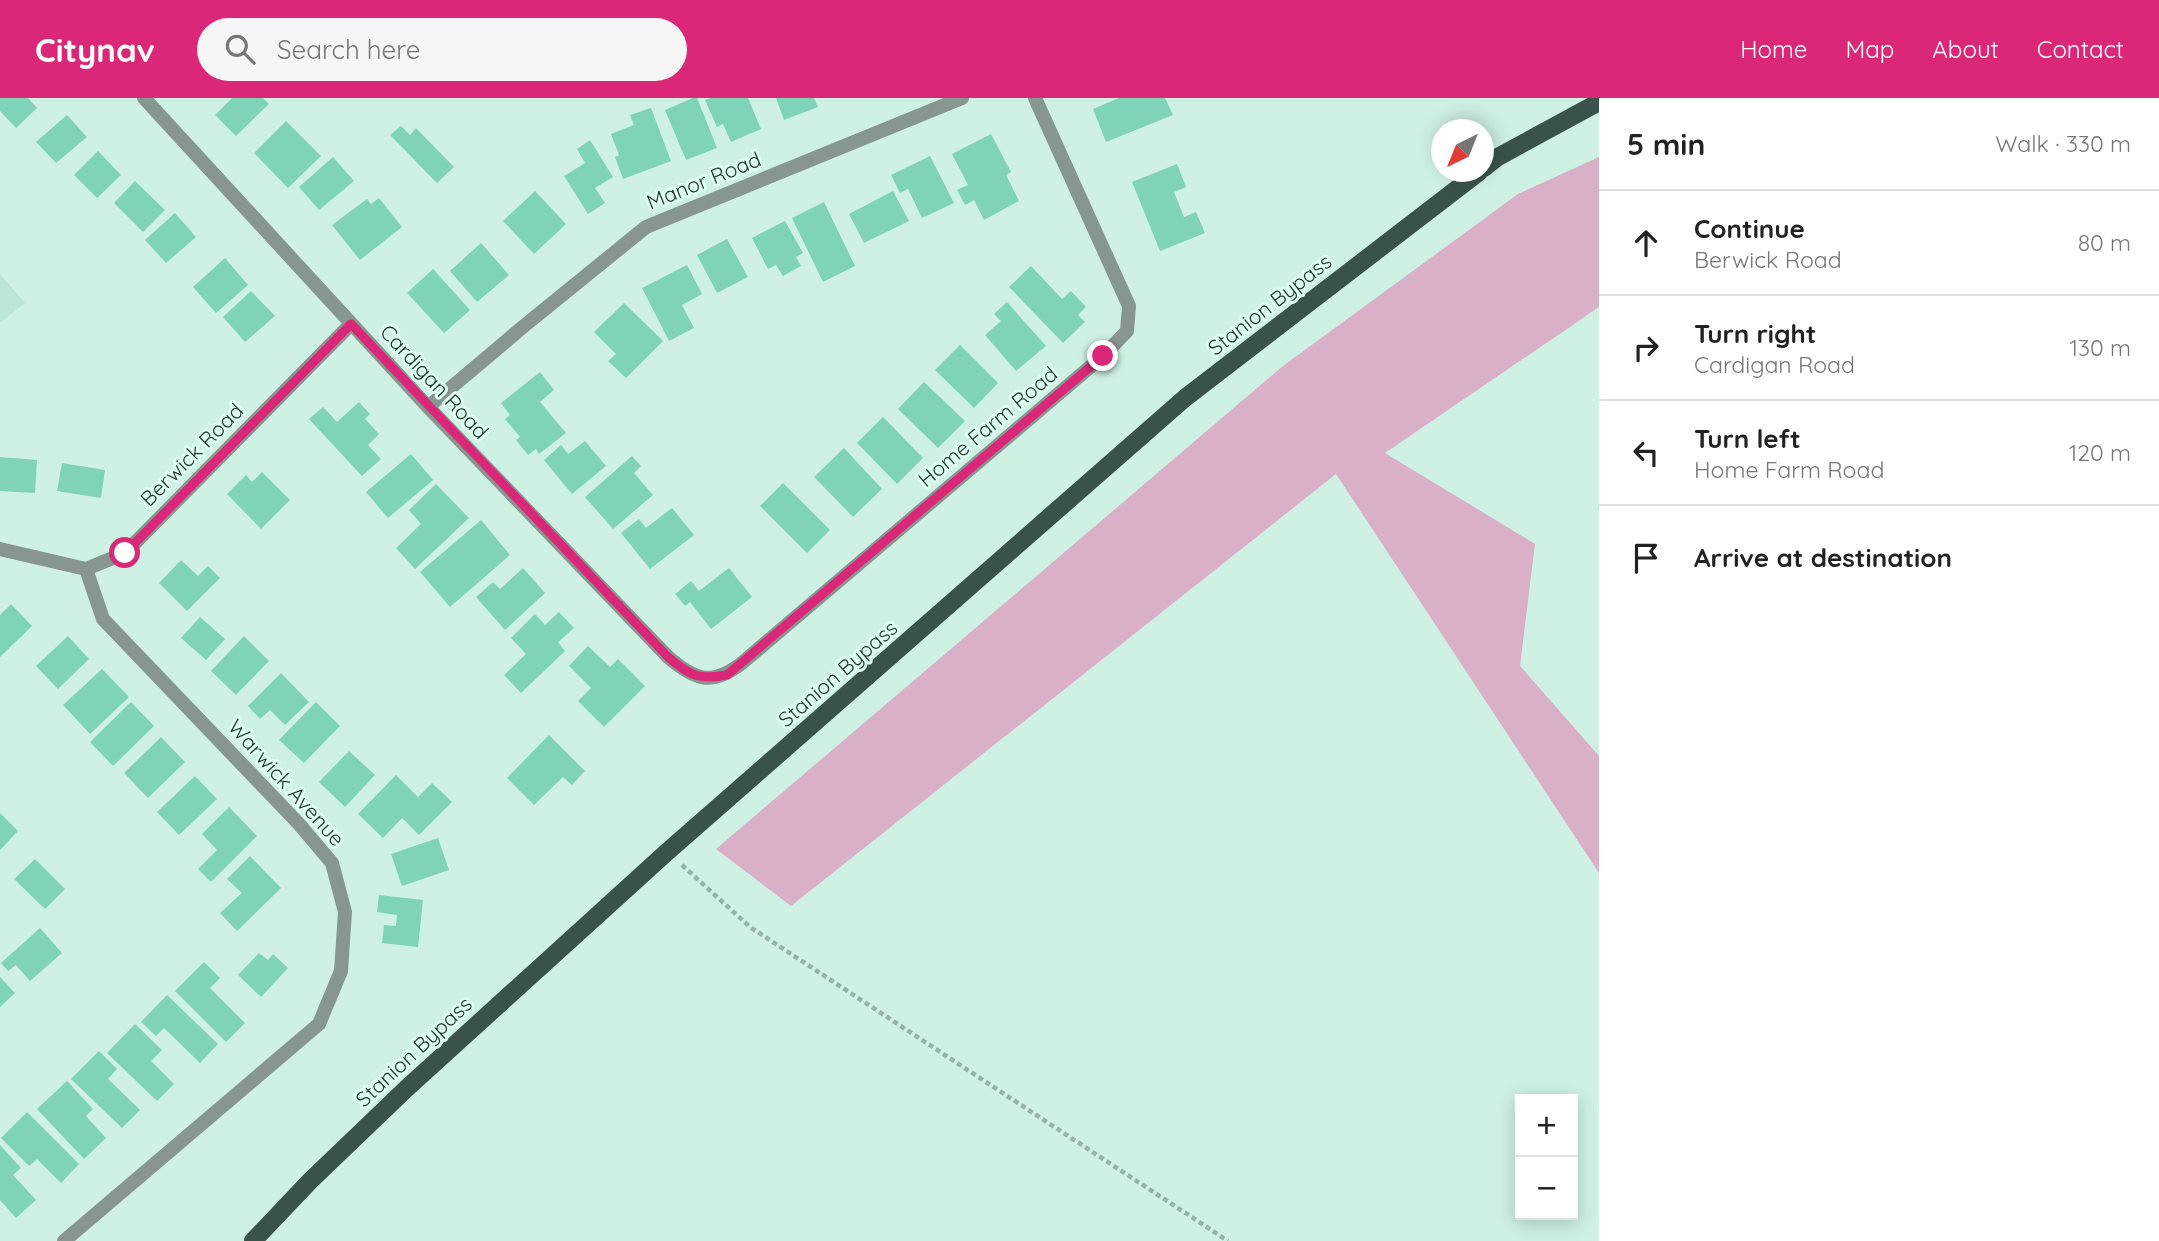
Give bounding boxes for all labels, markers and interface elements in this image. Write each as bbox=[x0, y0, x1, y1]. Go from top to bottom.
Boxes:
search box bbox=[197, 18, 687, 81]
text: Citynav bbox=[35, 29, 155, 70]
icon: search bbox=[221, 30, 259, 68]
text: Search here bbox=[277, 33, 420, 66]
text: Home bbox=[1740, 34, 1807, 64]
text: Map bbox=[1845, 34, 1894, 64]
text: About bbox=[1932, 34, 1999, 64]
text: Contact bbox=[2037, 34, 2124, 64]
north arrow bbox=[1431, 119, 1494, 182]
text: 5 min bbox=[1627, 125, 1705, 163]
text: Walk · 330 m bbox=[1995, 129, 2131, 158]
street label: Manor Road bbox=[643, 145, 765, 215]
text: Continue bbox=[1694, 212, 1805, 245]
icon: ahead bbox=[1627, 224, 1665, 262]
text: 80 m bbox=[2078, 228, 2131, 257]
text: Berwick Road bbox=[1694, 245, 1842, 274]
street label: Stanion Bypass bbox=[1202, 248, 1336, 361]
text: Turn right bbox=[1694, 317, 1816, 350]
street label: Cardigan Road bbox=[375, 319, 494, 444]
icon: right bbox=[1627, 329, 1665, 367]
text: 130 m bbox=[2069, 333, 2131, 362]
route end bbox=[1087, 340, 1118, 371]
text: Cardigan Road bbox=[1694, 350, 1855, 379]
street label: Home Farm Road bbox=[912, 360, 1062, 492]
street label: Berwick Road bbox=[134, 397, 248, 511]
text: Turn left bbox=[1694, 422, 1801, 455]
icon: left bbox=[1627, 434, 1665, 472]
text: 120 m bbox=[2069, 438, 2131, 467]
text: Home Farm Road bbox=[1694, 455, 1884, 484]
route start bbox=[109, 537, 140, 568]
icon: arrive bbox=[1627, 539, 1665, 577]
text: Arrive at destination bbox=[1694, 541, 1952, 574]
street label: Stanion Bypass bbox=[772, 614, 902, 732]
street label: Warwick Avenue bbox=[223, 713, 351, 851]
street label: Stanion Bypass bbox=[350, 991, 477, 1112]
map controls bbox=[1515, 1094, 1578, 1220]
button: + bbox=[1515, 1094, 1578, 1157]
button: − bbox=[1515, 1157, 1578, 1220]

